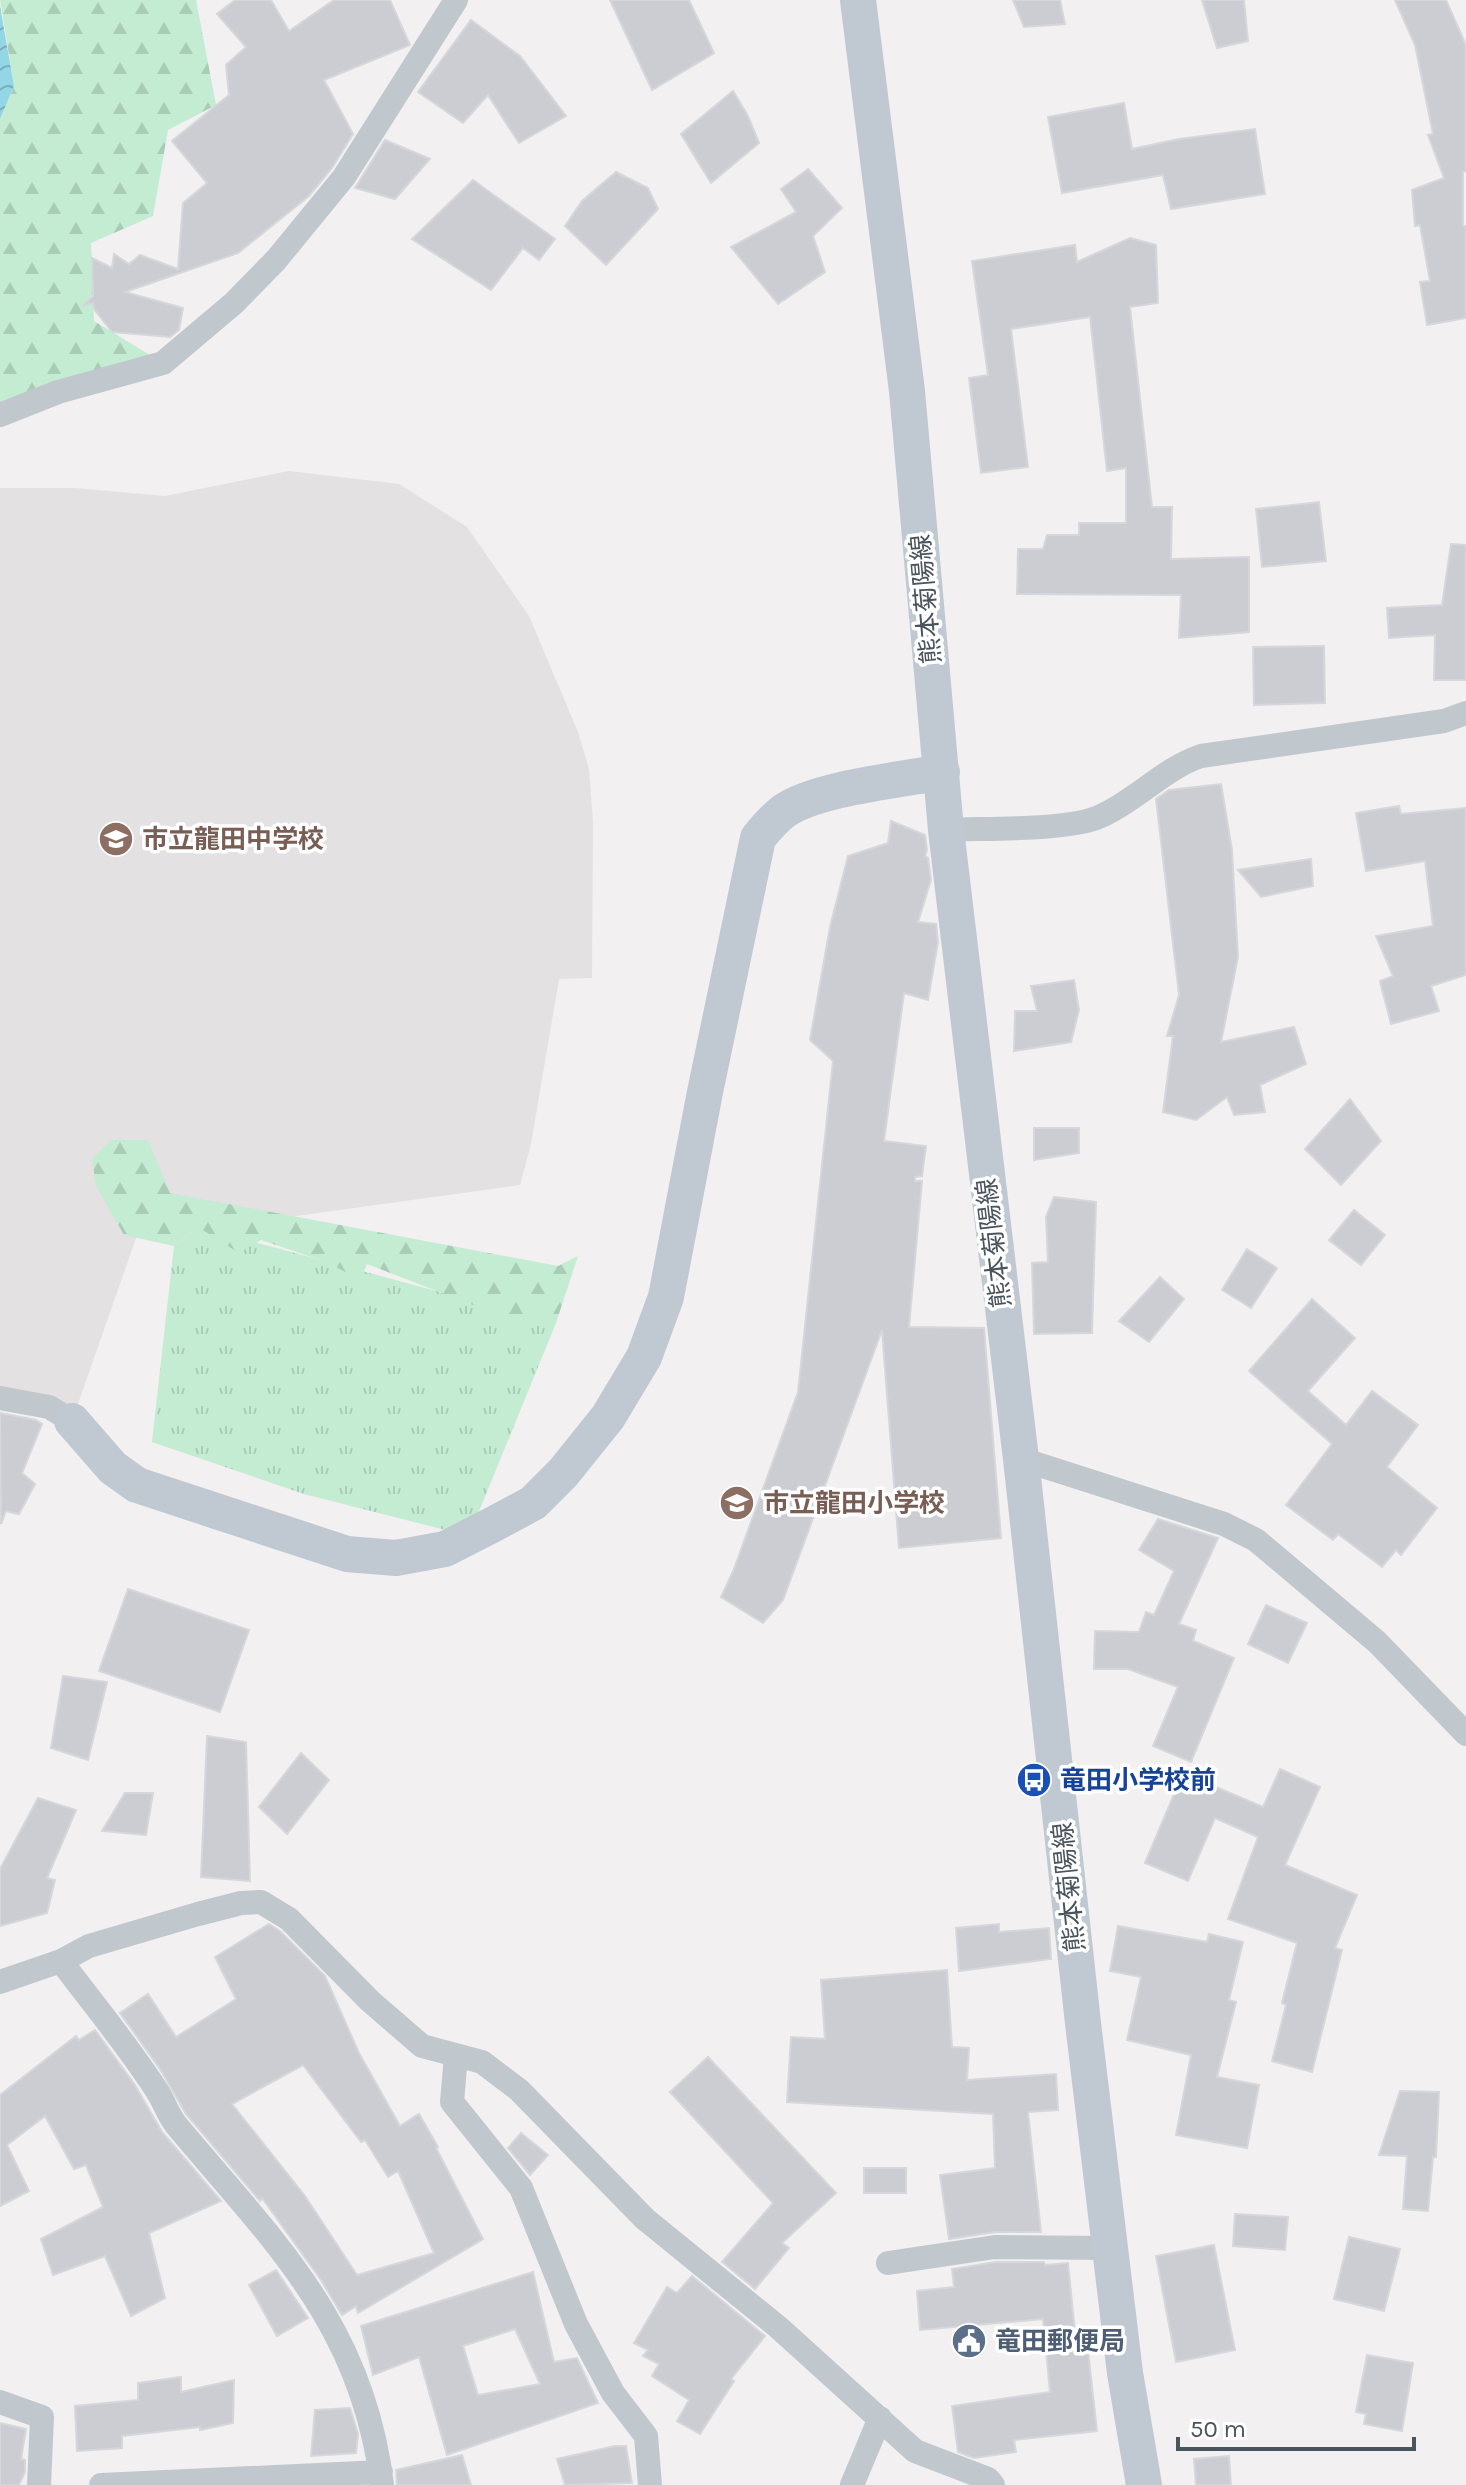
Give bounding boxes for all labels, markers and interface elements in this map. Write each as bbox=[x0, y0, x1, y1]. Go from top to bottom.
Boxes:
street label: 熊本菊陽線 bbox=[905, 533, 947, 665]
school or university icon: 市立龍田中学校 bbox=[97, 820, 135, 858]
place label: 市立龍田中学校 bbox=[142, 824, 324, 855]
street label: 熊本菊陽線 bbox=[971, 1177, 1017, 1309]
school or university icon: 市立龍田小学校 bbox=[718, 1484, 756, 1522]
place label: 市立龍田小学校 bbox=[763, 1488, 945, 1519]
bus stop icon: 竜田小学校前 bbox=[1015, 1761, 1053, 1799]
place label: 竜田小学校前 bbox=[1060, 1765, 1216, 1796]
street label: 熊本菊陽線 bbox=[1047, 1821, 1091, 1953]
public building icon: 竜田郵便局 bbox=[950, 2322, 988, 2360]
place label: 竜田郵便局 bbox=[995, 2326, 1125, 2357]
scale bar bbox=[1178, 2401, 1414, 2451]
text: 50 m bbox=[1190, 2415, 1246, 2443]

